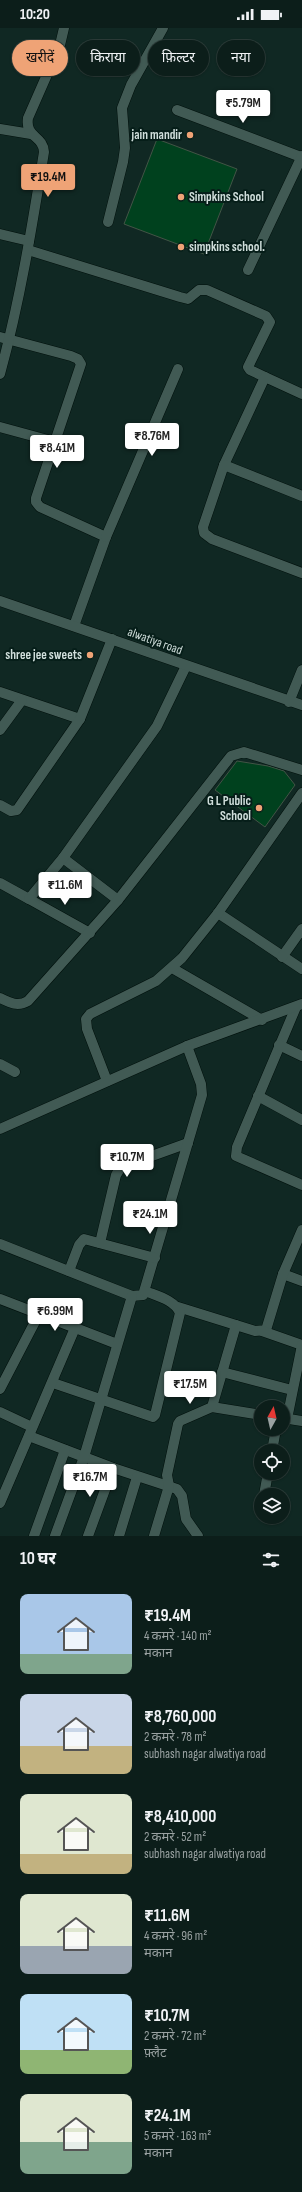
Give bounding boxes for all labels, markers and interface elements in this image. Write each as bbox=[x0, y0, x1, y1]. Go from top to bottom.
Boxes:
text: 10:20 bbox=[20, 5, 50, 24]
chip: खरीदें bbox=[12, 40, 68, 76]
chip: किराया bbox=[76, 40, 140, 76]
chip: फ़िल्टर bbox=[148, 40, 209, 76]
chip: नया bbox=[217, 40, 265, 76]
pin: ₹5.79M bbox=[210, 90, 276, 124]
text: ₹5.79M bbox=[225, 95, 261, 111]
place label: jain mandir bbox=[131, 127, 182, 143]
marker: jain mandir bbox=[185, 130, 195, 140]
pin: ₹19.4M bbox=[15, 164, 81, 198]
text: ₹19.4M bbox=[30, 169, 66, 185]
place label: Simpkins School bbox=[189, 189, 264, 205]
marker: Simpkins School bbox=[176, 192, 186, 202]
place label: simpkins school. bbox=[189, 239, 265, 255]
marker: simpkins school. bbox=[176, 242, 186, 252]
pin: ₹8.76M bbox=[119, 423, 185, 457]
text: ₹8.76M bbox=[134, 428, 170, 444]
pin: ₹8.41M bbox=[24, 435, 90, 469]
text: ₹8.41M bbox=[39, 440, 75, 456]
street label: alwatiya road bbox=[125, 624, 185, 658]
place label: shree jee sweets bbox=[5, 647, 82, 663]
marker: shree jee sweets bbox=[85, 650, 95, 660]
place label: G L Public School bbox=[207, 793, 252, 824]
marker: G L Public School bbox=[254, 803, 264, 813]
pin: ₹11.6M bbox=[32, 872, 98, 906]
text: ₹11.6M bbox=[48, 877, 82, 893]
pin: ₹10.7M bbox=[94, 1144, 160, 1178]
text: ₹10.7M bbox=[110, 1149, 144, 1165]
pin: ₹24.1M bbox=[117, 1201, 183, 1235]
text: ₹24.1M bbox=[132, 1206, 168, 1222]
pin: ₹6.99M bbox=[22, 1298, 88, 1332]
text: ₹6.99M bbox=[37, 1303, 73, 1319]
pin: ₹17.5M bbox=[157, 1371, 223, 1405]
text: ₹17.5M bbox=[173, 1376, 207, 1392]
north arrow bbox=[254, 1400, 290, 1436]
map controls bbox=[254, 1400, 290, 1524]
button: locate bbox=[254, 1444, 290, 1480]
pin: ₹16.7M bbox=[57, 1464, 123, 1498]
text: ₹16.7M bbox=[73, 1469, 107, 1485]
button: layers bbox=[254, 1488, 290, 1524]
text: 10 घर bbox=[20, 1549, 56, 1569]
icon: filters bbox=[260, 1549, 282, 1571]
text: ₹19.4M bbox=[144, 1606, 191, 1626]
icon: home bbox=[52, 1610, 100, 1658]
text: 4 कमरे · 140 m² bbox=[144, 1628, 212, 1644]
text: मकान bbox=[144, 1645, 172, 1661]
text: ₹8,760,000 bbox=[144, 1707, 216, 1727]
icon: home bbox=[52, 1710, 100, 1758]
text: 2 कमरे · 78 m² bbox=[144, 1729, 207, 1745]
text: subhash nagar alwatiya road bbox=[144, 1746, 266, 1762]
text: ₹8,410,000 bbox=[144, 1807, 216, 1827]
icon: home bbox=[52, 1810, 100, 1858]
text: 2 कमरे · 52 m² bbox=[144, 1829, 206, 1845]
text: subhash nagar alwatiya road bbox=[144, 1846, 266, 1862]
text: ₹11.6M bbox=[144, 1906, 190, 1926]
icon: home bbox=[52, 1910, 100, 1958]
text: 4 कमरे · 96 m² bbox=[144, 1928, 207, 1944]
text: मकान bbox=[144, 1945, 172, 1961]
text: ₹10.7M bbox=[144, 2006, 189, 2026]
icon: home bbox=[52, 2010, 100, 2058]
text: 2 कमरे · 72 m² bbox=[144, 2028, 206, 2044]
text: फ़्लैट bbox=[144, 2045, 167, 2061]
text: ₹24.1M bbox=[144, 2106, 190, 2126]
icon: home bbox=[52, 2110, 100, 2158]
text: 5 कमरे · 163 m² bbox=[144, 2128, 211, 2144]
text: मकान bbox=[144, 2145, 172, 2161]

